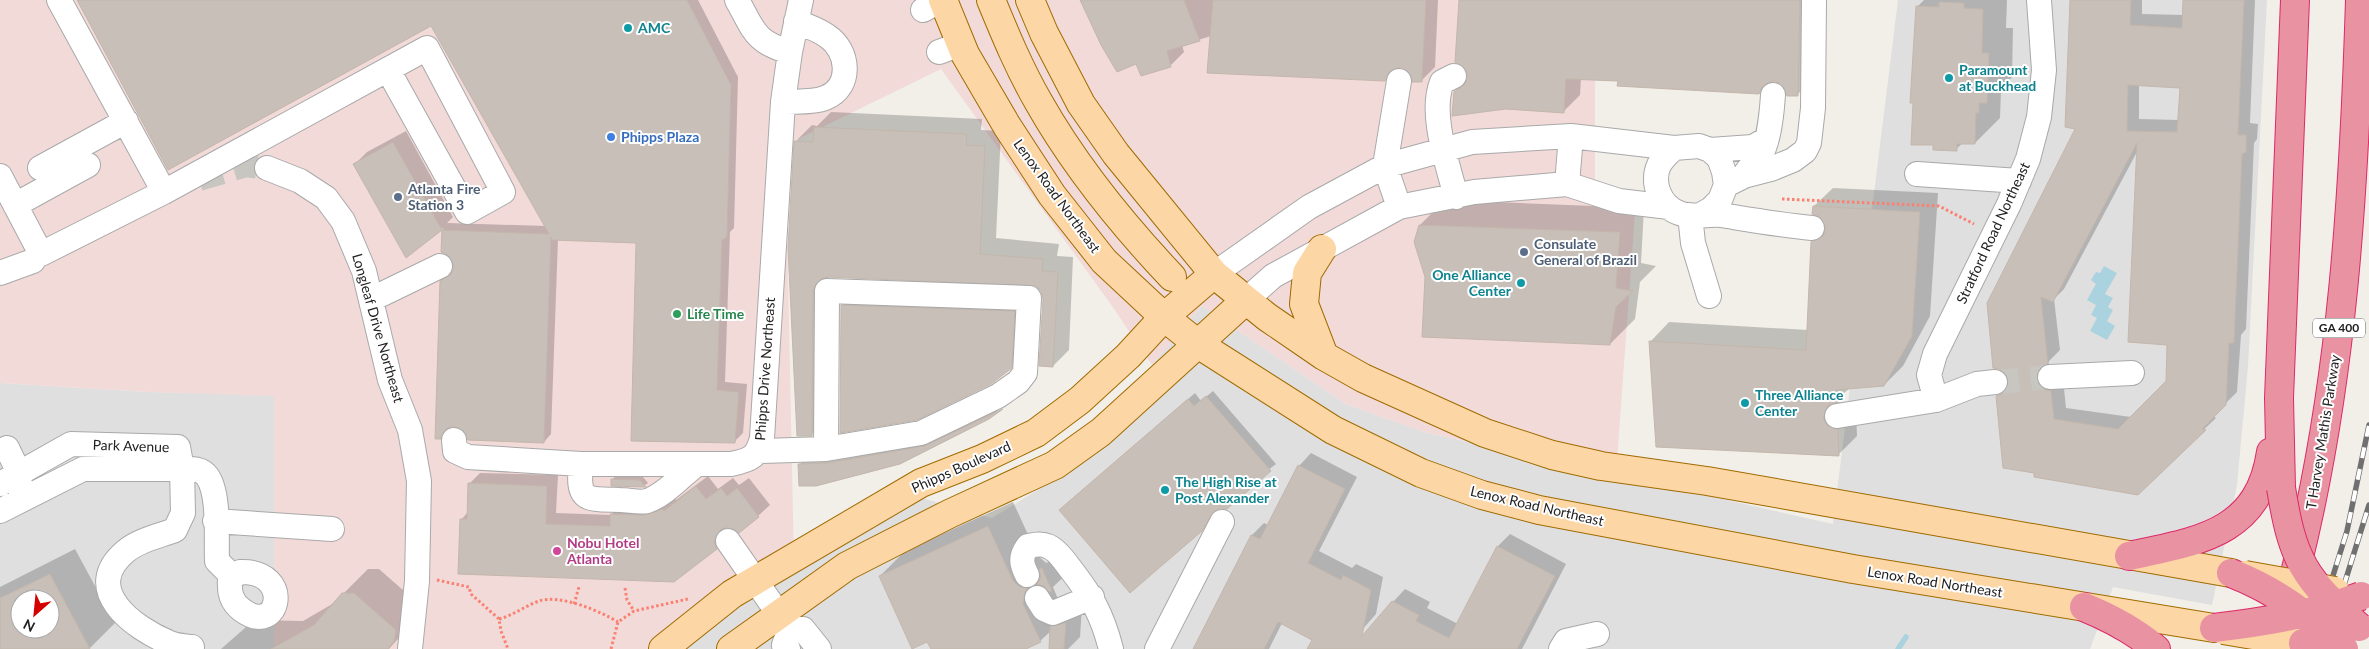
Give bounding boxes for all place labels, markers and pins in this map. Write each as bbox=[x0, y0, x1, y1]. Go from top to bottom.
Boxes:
place label: AMC bbox=[637, 19, 671, 36]
marker: AMC bbox=[622, 22, 634, 34]
place label: Paramount at Buckhead bbox=[1959, 61, 2036, 94]
marker: Paramount at Buckhead bbox=[1943, 72, 1955, 84]
place label: Phipps Plaza bbox=[621, 128, 699, 145]
marker: Phipps Plaza bbox=[605, 131, 617, 143]
place label: Atlanta Fire Station 3 bbox=[407, 180, 481, 213]
marker: Atlanta Fire Station 3 bbox=[392, 191, 404, 203]
place label: Consulate General of Brazil bbox=[1534, 235, 1637, 268]
marker: Consulate General of Brazil bbox=[1518, 246, 1530, 258]
place label: One Alliance Center bbox=[1432, 266, 1512, 299]
marker: One Alliance Center bbox=[1515, 277, 1527, 289]
place label: Life Time bbox=[687, 305, 745, 322]
marker: Life Time bbox=[671, 308, 683, 320]
place label: Three Alliance Center bbox=[1755, 386, 1844, 419]
marker: Three Alliance Center bbox=[1739, 397, 1751, 409]
place label: The High Rise at Post Alexander bbox=[1175, 473, 1277, 506]
marker: The High Rise at Post Alexander bbox=[1159, 484, 1171, 496]
place label: Nobu Hotel Atlanta bbox=[566, 534, 639, 567]
marker: Nobu Hotel Atlanta bbox=[551, 545, 563, 557]

